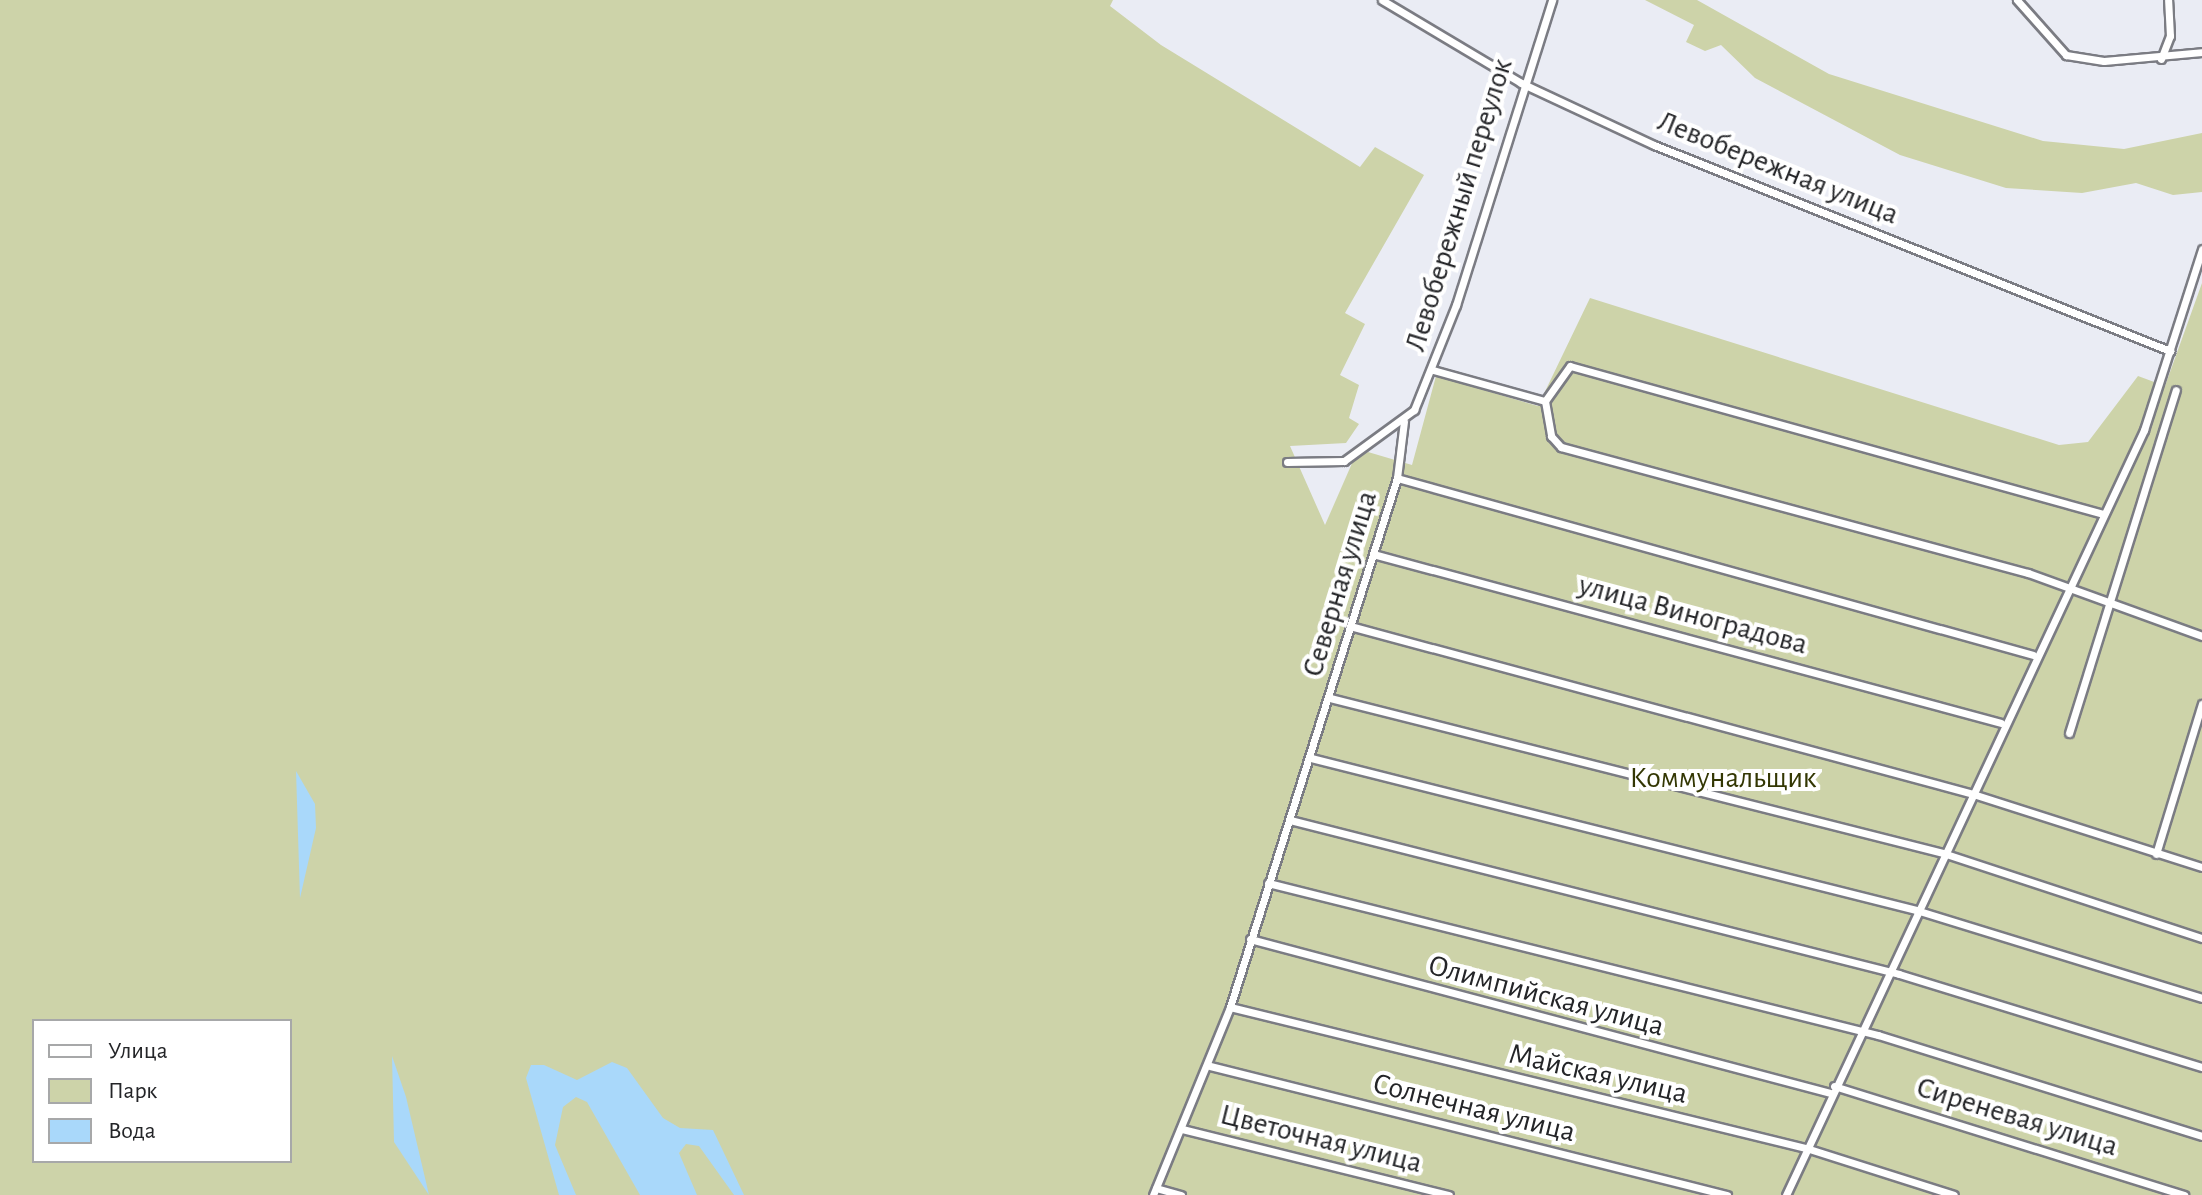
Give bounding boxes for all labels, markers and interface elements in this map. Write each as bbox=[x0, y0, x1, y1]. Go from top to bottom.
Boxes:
street label: Левобережный переулок bbox=[1397, 54, 1521, 356]
street label: Левобережная улица bbox=[1652, 103, 1904, 233]
street label: Северная улица bbox=[1295, 487, 1385, 681]
street label: улица Виноградова bbox=[1575, 567, 1811, 663]
park label: Коммунальщик bbox=[1629, 760, 1817, 796]
street label: Олимпийская улица bbox=[1424, 947, 1668, 1045]
legend bbox=[32, 1019, 292, 1163]
street label: Майская улица bbox=[1505, 1036, 1691, 1112]
text: Улица bbox=[108, 1039, 168, 1063]
street label: Солнечная улица bbox=[1369, 1065, 1579, 1151]
street label: Сиреневая улица bbox=[1912, 1069, 2122, 1165]
text: Парк bbox=[108, 1079, 157, 1103]
street label: Цветочная улица bbox=[1216, 1097, 1426, 1181]
text: Вода bbox=[108, 1119, 156, 1143]

